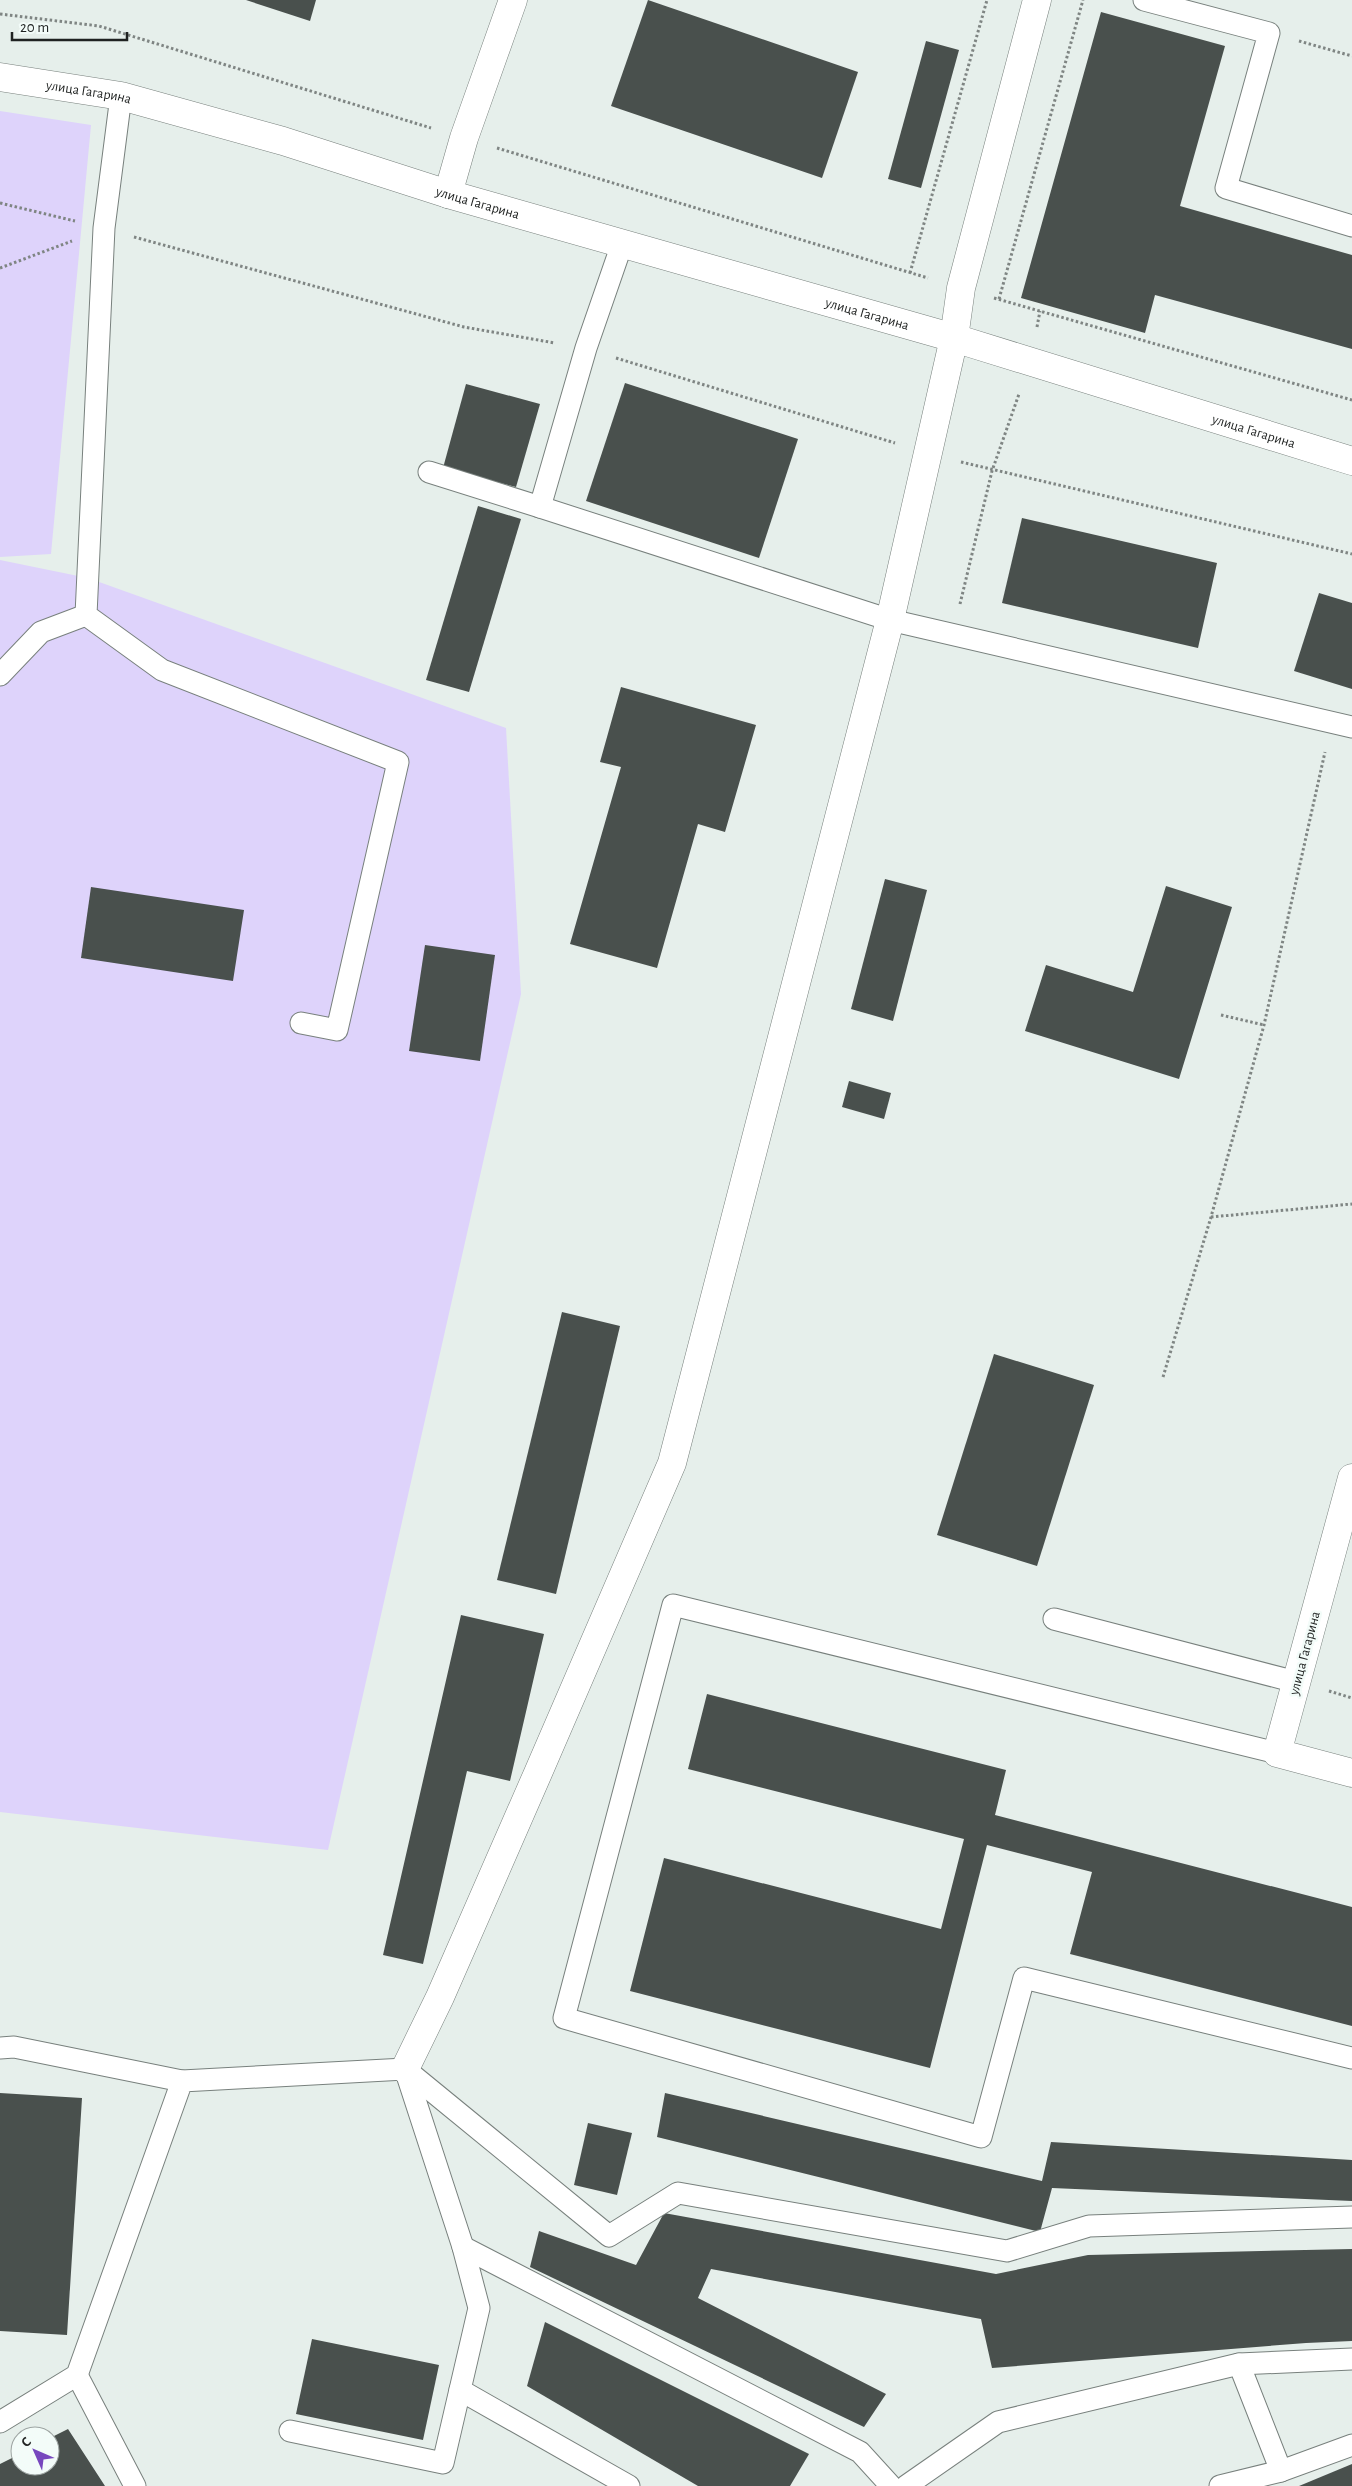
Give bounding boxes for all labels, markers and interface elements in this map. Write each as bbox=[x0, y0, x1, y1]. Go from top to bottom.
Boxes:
scale bar bbox=[12, 10, 128, 42]
text: 20 m bbox=[20, 20, 49, 35]
street label: улица Гагарина bbox=[44, 78, 133, 107]
street label: улица Гагарина bbox=[433, 184, 522, 222]
street label: улица Гагарина bbox=[823, 296, 911, 333]
street label: улица Гагарина bbox=[1209, 412, 1298, 451]
street label: улица Гагарина bbox=[1287, 1609, 1323, 1698]
north arrow bbox=[10, 2426, 60, 2476]
text: С bbox=[19, 2435, 34, 2450]

